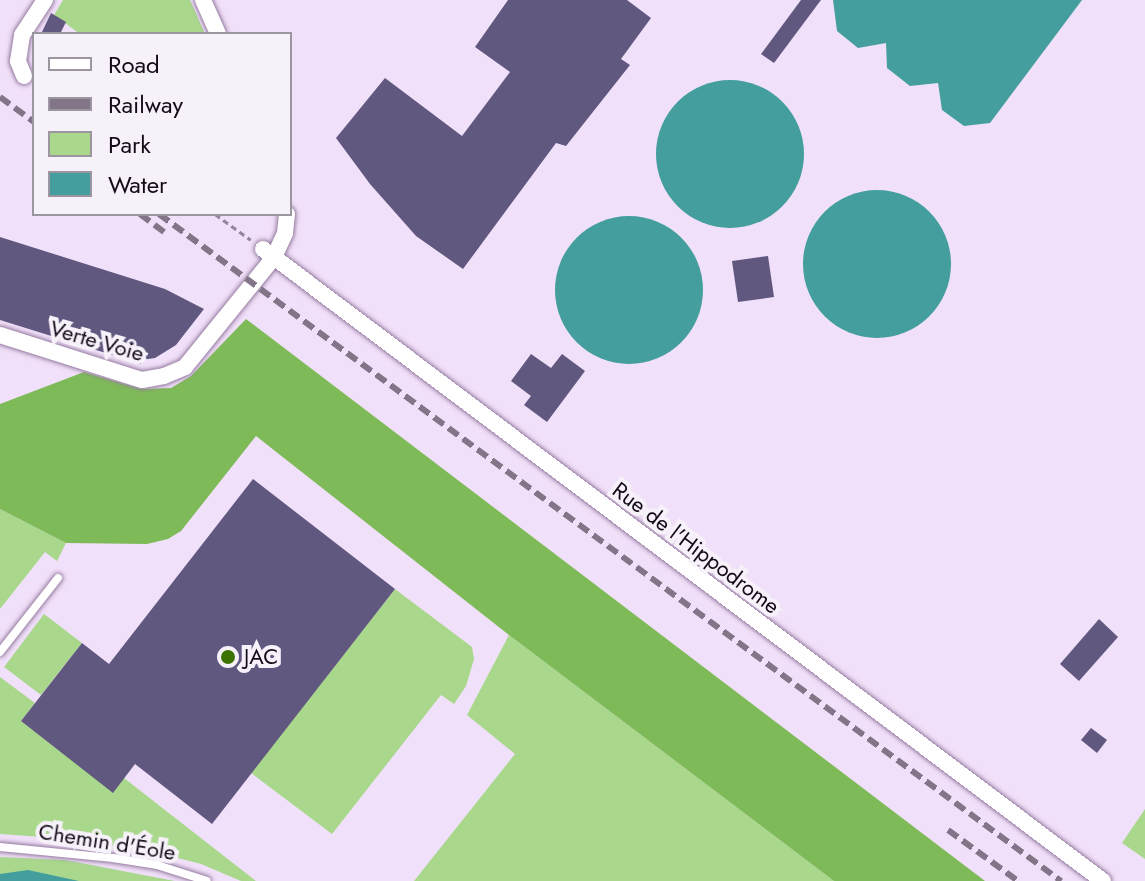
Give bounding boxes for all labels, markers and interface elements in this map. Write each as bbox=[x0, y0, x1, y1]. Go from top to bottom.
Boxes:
legend bbox=[32, 32, 292, 216]
text: Road bbox=[108, 47, 160, 82]
text: Railway bbox=[108, 87, 183, 122]
text: Park bbox=[108, 127, 151, 162]
text: Water bbox=[108, 167, 167, 202]
street label: Verte Voie bbox=[47, 315, 147, 367]
street label: Rue de l'Hippodrome bbox=[607, 477, 785, 619]
place label: JAC bbox=[244, 644, 278, 670]
marker: JAC bbox=[219, 648, 237, 666]
street label: Chemin d'Éole bbox=[37, 818, 177, 866]

